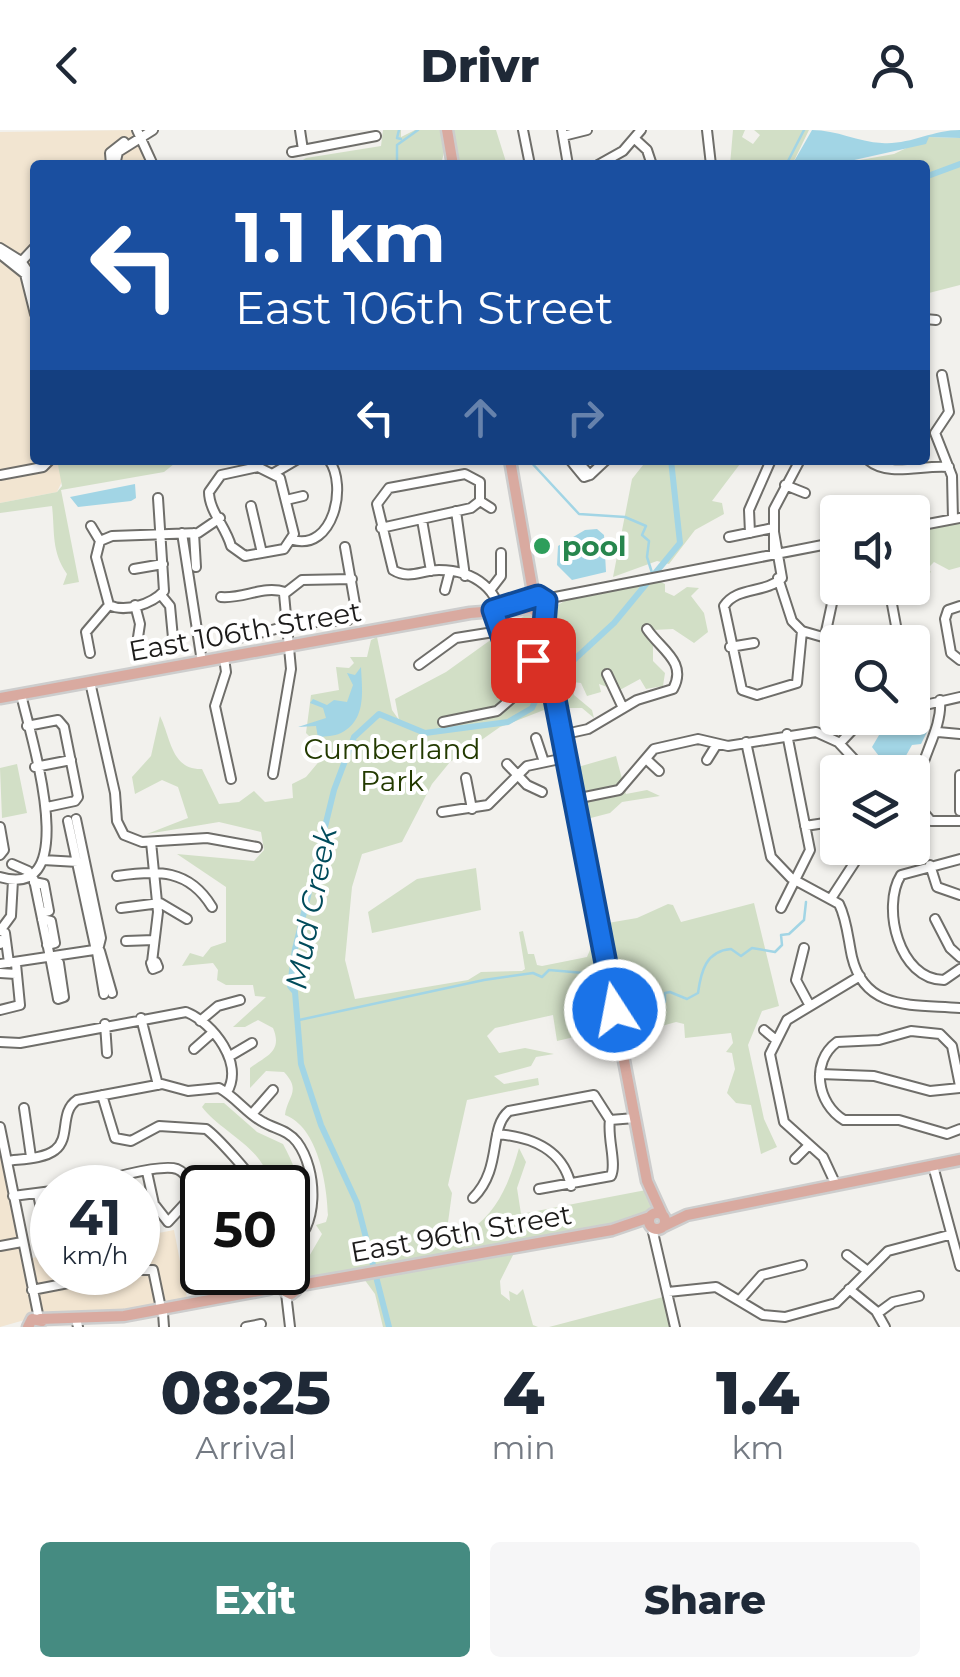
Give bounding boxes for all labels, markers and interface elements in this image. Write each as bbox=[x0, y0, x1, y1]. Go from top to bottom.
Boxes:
icon: back bbox=[40, 38, 95, 93]
text: Drivr bbox=[421, 38, 539, 93]
icon: person bbox=[865, 38, 920, 93]
text: 1.1 km bbox=[235, 194, 446, 280]
icon: left bbox=[70, 200, 200, 330]
text: East 106th Street bbox=[235, 280, 613, 335]
icon: left bbox=[348, 390, 403, 445]
icon: ahead bbox=[453, 390, 508, 445]
icon: right bbox=[558, 390, 613, 445]
map controls bbox=[820, 495, 930, 865]
button: sound bbox=[820, 495, 930, 605]
place label: pool bbox=[562, 529, 626, 563]
marker: pool bbox=[531, 535, 553, 557]
street label: East 106th Street bbox=[126, 594, 364, 668]
pin bbox=[491, 618, 576, 703]
button: search bbox=[820, 625, 930, 735]
icon: arrive bbox=[506, 633, 561, 688]
park label: Cumberland Park bbox=[304, 732, 480, 798]
button: layers bbox=[820, 755, 930, 865]
water label: Mud Creek bbox=[277, 823, 345, 992]
position arrow bbox=[563, 958, 667, 1062]
speed limit sign: 50 bbox=[180, 1165, 310, 1295]
text: 41 bbox=[69, 1187, 121, 1248]
street label: East 96th Street bbox=[348, 1197, 574, 1269]
text: km/h bbox=[62, 1240, 128, 1270]
text: 08:25 bbox=[160, 1356, 331, 1429]
text: 4 bbox=[503, 1356, 545, 1429]
text: 1.4 bbox=[716, 1356, 800, 1429]
text: Arrival bbox=[195, 1428, 296, 1467]
text: min bbox=[491, 1428, 556, 1467]
text: km bbox=[731, 1428, 784, 1467]
button: Exit bbox=[40, 1542, 470, 1657]
button: Share bbox=[490, 1542, 920, 1657]

